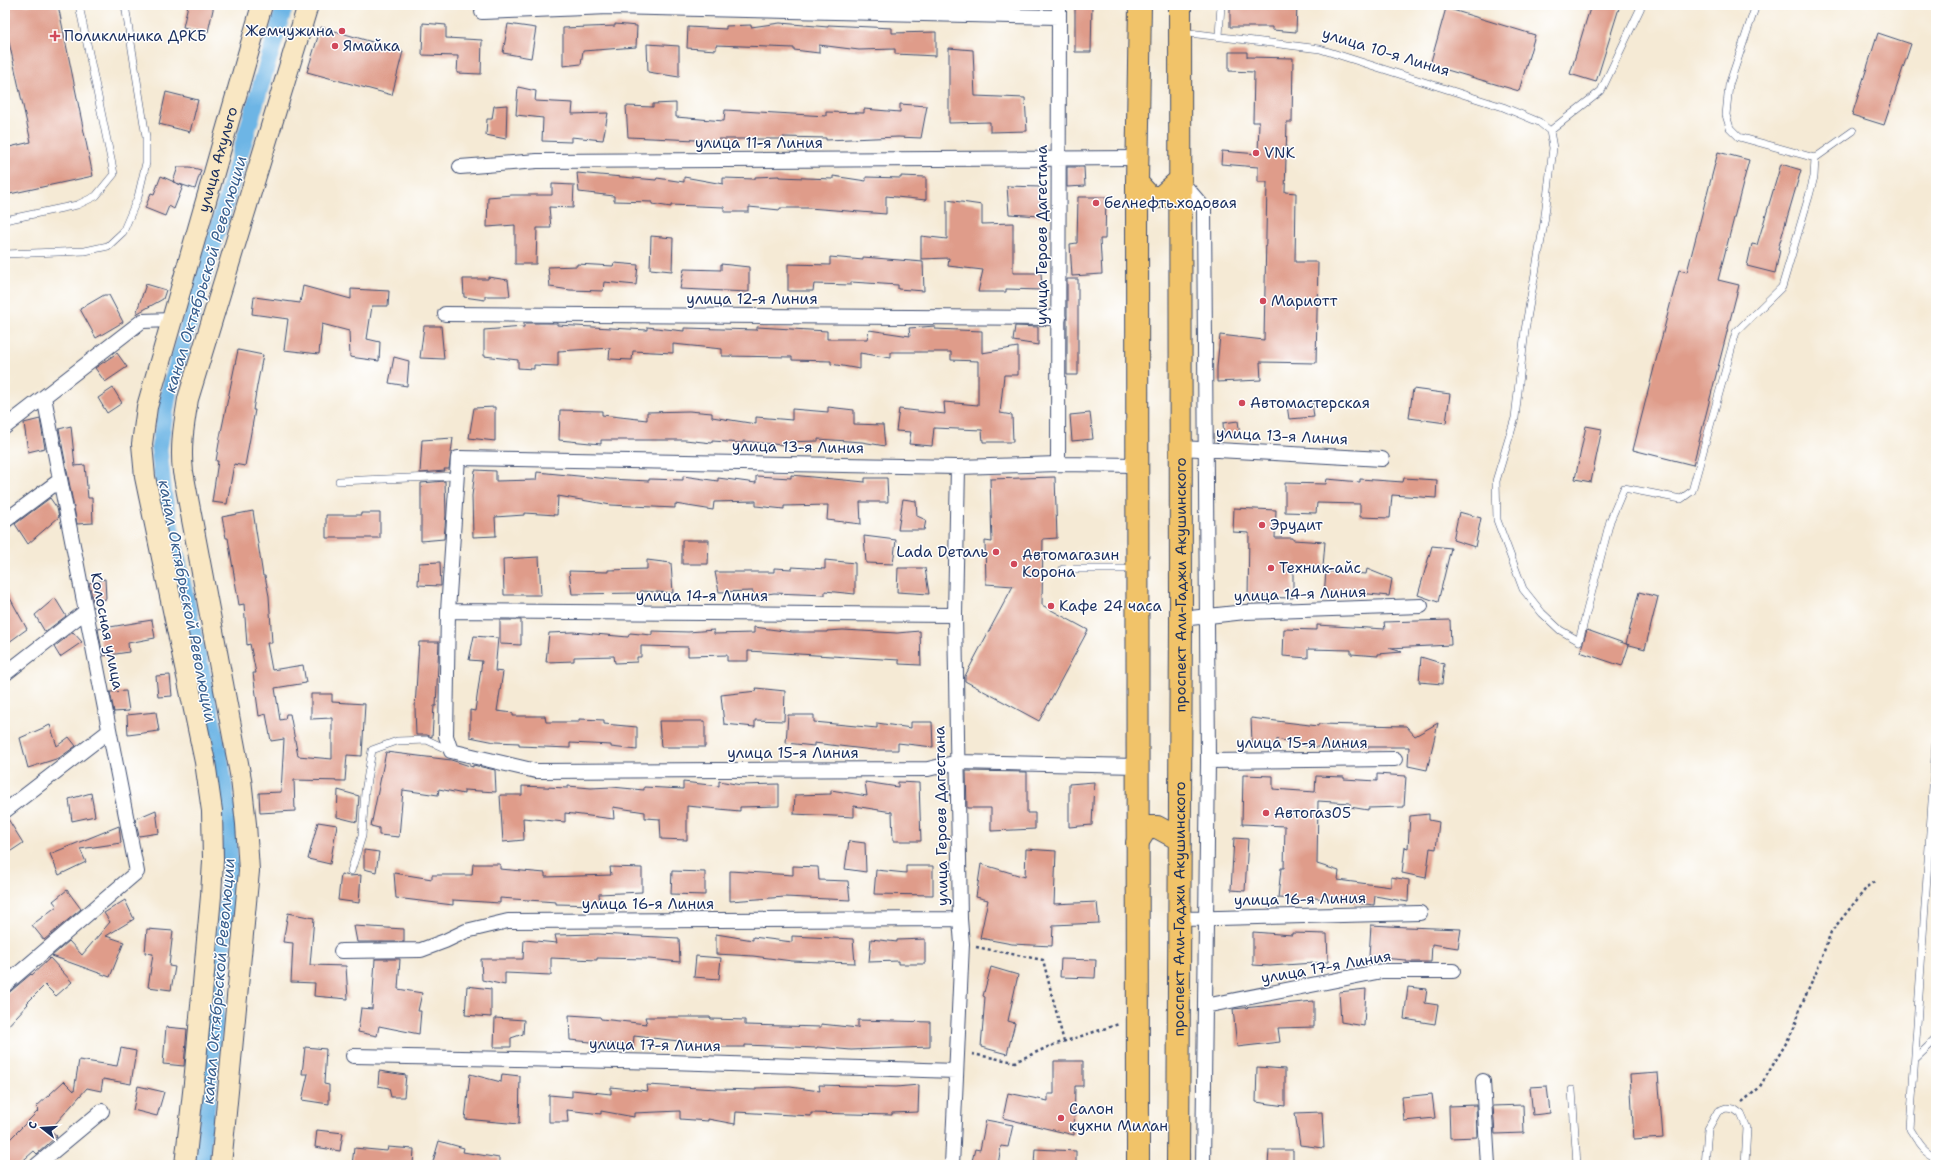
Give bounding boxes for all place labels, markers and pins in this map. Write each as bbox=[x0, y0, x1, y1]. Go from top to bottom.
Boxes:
place label: Жемчужина bbox=[245, 21, 335, 41]
place label: Поликлиника ДРКБ bbox=[64, 26, 207, 46]
marker: Жемчужина bbox=[337, 26, 347, 36]
marker: Поликлиника ДРКБ bbox=[49, 30, 61, 42]
place label: Ямайка bbox=[343, 36, 401, 56]
marker: Ямайка bbox=[330, 41, 340, 51]
place label: VNK bbox=[1264, 143, 1295, 163]
marker: VNK bbox=[1251, 148, 1261, 158]
place label: белнефть.ходовая bbox=[1104, 193, 1237, 213]
marker: белнефть.ходовая bbox=[1091, 198, 1101, 208]
place label: Мариотт bbox=[1271, 291, 1338, 311]
marker: Мариотт bbox=[1258, 296, 1268, 306]
place label: Автомастерская bbox=[1250, 393, 1370, 413]
marker: Автомастерская bbox=[1237, 398, 1247, 408]
place label: Эрудит bbox=[1270, 515, 1323, 535]
marker: Эрудит bbox=[1257, 520, 1267, 530]
place label: Lada Dеталь bbox=[896, 542, 988, 562]
place label: Автомагазин Корона bbox=[1022, 545, 1119, 582]
marker: Lada Dеталь bbox=[991, 547, 1001, 557]
place label: Техник-айс bbox=[1279, 558, 1361, 578]
marker: Автомагазин Корона bbox=[1009, 559, 1019, 569]
marker: Техник-айс bbox=[1266, 563, 1276, 573]
place label: Кафе 24 часа bbox=[1059, 596, 1163, 616]
marker: Кафе 24 часа bbox=[1046, 601, 1056, 611]
place label: Автогаз05 bbox=[1274, 803, 1351, 823]
marker: Автогаз05 bbox=[1261, 808, 1271, 818]
place label: Салон кухни Милан bbox=[1069, 1099, 1168, 1136]
marker: Салон кухни Милан bbox=[1056, 1113, 1066, 1123]

